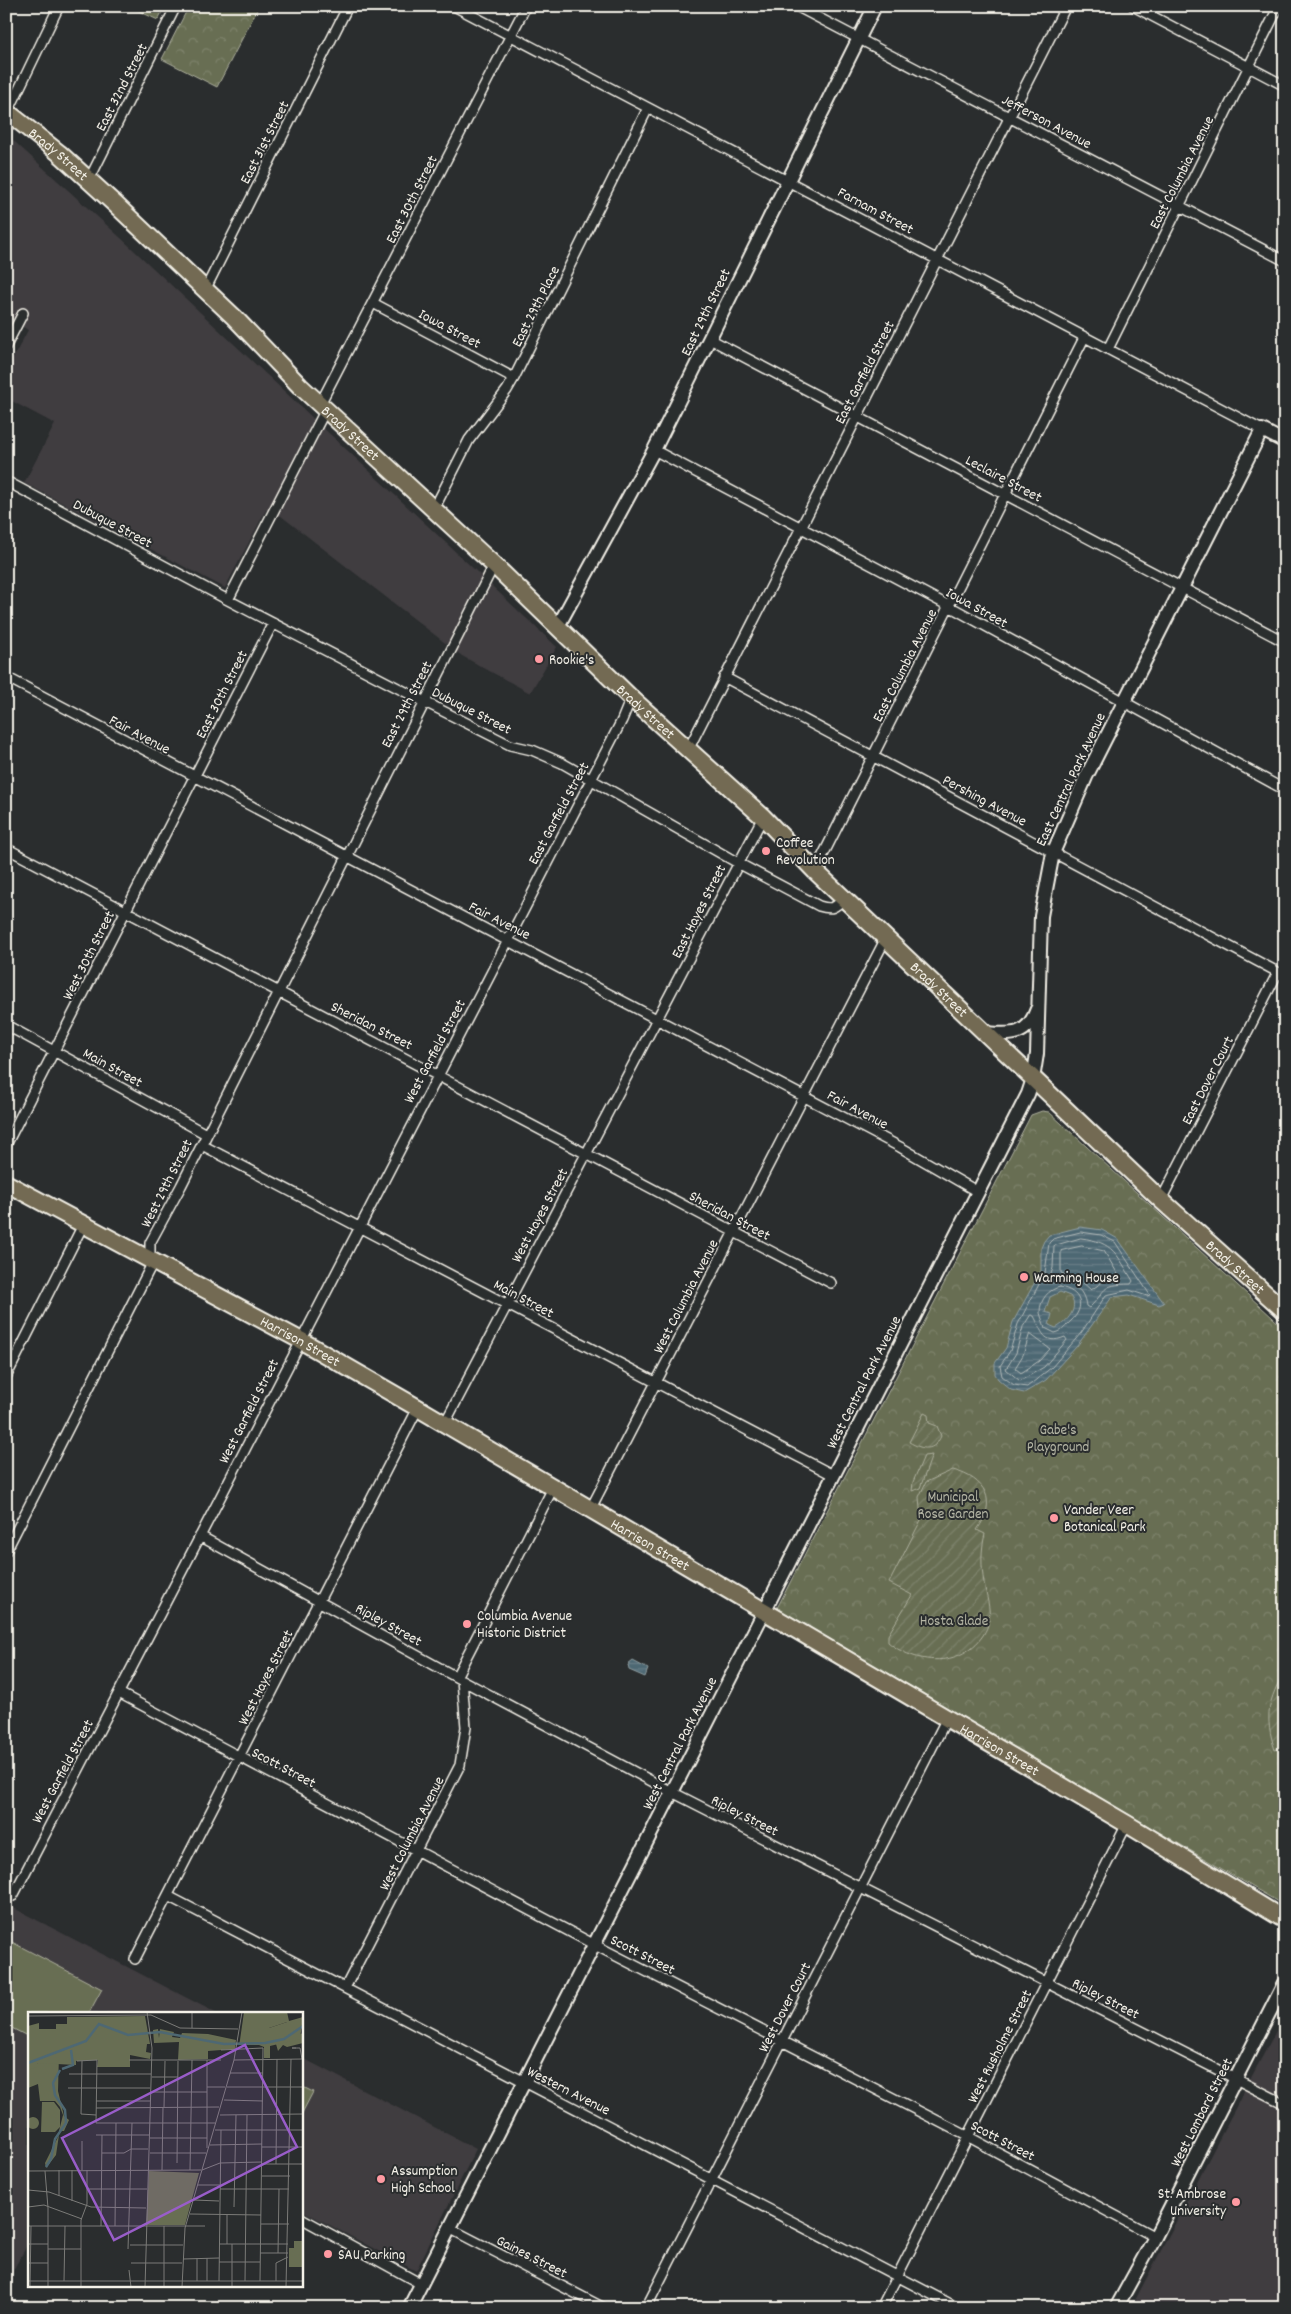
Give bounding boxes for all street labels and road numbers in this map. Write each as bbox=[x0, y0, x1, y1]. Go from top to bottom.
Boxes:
street label: East 32nd Street bbox=[91, 40, 155, 136]
street label: Jefferson Avenue bbox=[997, 90, 1095, 156]
street label: East 31st Street bbox=[235, 97, 296, 188]
street label: East Columbia Avenue bbox=[1145, 112, 1221, 233]
street label: Brady Street bbox=[23, 124, 93, 188]
street label: East 30th Street bbox=[381, 152, 445, 248]
street label: Farnam Street bbox=[833, 182, 917, 241]
street label: East 29th Place bbox=[507, 262, 567, 351]
street label: East 29th Street bbox=[676, 265, 738, 360]
street label: Iowa Street bbox=[414, 304, 485, 356]
street label: East Garfield Street bbox=[830, 317, 902, 428]
street label: Brady Street bbox=[315, 402, 384, 467]
street label: Leclaire Street bbox=[961, 450, 1046, 509]
street label: Dubuque Street bbox=[69, 495, 156, 555]
street label: Iowa Street bbox=[941, 583, 1011, 635]
street label: East Columbia Avenue bbox=[868, 605, 944, 726]
street label: East 30th Street bbox=[191, 647, 255, 743]
street label: East 29th Street bbox=[376, 657, 439, 752]
street label: Brady Street bbox=[610, 680, 679, 746]
street label: Dubuque Street bbox=[427, 682, 515, 741]
street label: East Central Park Avenue bbox=[1031, 709, 1113, 850]
street label: Fair Avenue bbox=[105, 710, 174, 761]
street label: East Garfield Street bbox=[523, 758, 596, 869]
street label: Pershing Avenue bbox=[938, 770, 1031, 833]
street label: East Hayes Street bbox=[667, 861, 733, 963]
street label: Fair Avenue bbox=[464, 897, 534, 947]
street label: West 30th Street bbox=[58, 907, 122, 1004]
street label: Brady Street bbox=[904, 958, 972, 1024]
street label: West Garfield Street bbox=[399, 996, 473, 1108]
street label: Sheridan Street bbox=[326, 997, 416, 1057]
street label: East Dover Court bbox=[1177, 1032, 1241, 1129]
street label: Main Street bbox=[78, 1043, 146, 1094]
street label: Fair Avenue bbox=[823, 1085, 892, 1136]
street label: West 29th Street bbox=[136, 1136, 200, 1232]
street label: West Hayes Street bbox=[507, 1164, 575, 1267]
street label: Sheridan Street bbox=[684, 1186, 774, 1248]
street label: West Columbia Avenue bbox=[648, 1236, 725, 1358]
street label: Brady Street bbox=[1200, 1236, 1269, 1301]
street label: Main Street bbox=[489, 1275, 557, 1325]
street label: Harrison Street bbox=[255, 1312, 344, 1374]
street label: West Central Park Avenue bbox=[822, 1312, 908, 1453]
street label: West Garfield Street bbox=[214, 1355, 286, 1468]
street label: Harrison Street bbox=[606, 1514, 694, 1578]
street label: Ripley Street bbox=[351, 1598, 426, 1653]
street label: West Hayes Street bbox=[233, 1626, 300, 1729]
street label: West Central Park Avenue bbox=[638, 1673, 724, 1814]
street label: West Garfield Street bbox=[27, 1716, 101, 1828]
street label: Harrison Street bbox=[955, 1719, 1043, 1783]
street label: Scott Street bbox=[247, 1743, 320, 1795]
street label: West Columbia Avenue bbox=[374, 1773, 451, 1895]
street label: Ripley Street bbox=[707, 1790, 782, 1843]
street label: Scott Street bbox=[606, 1930, 679, 1982]
street label: West Dover Court bbox=[754, 1959, 818, 2057]
street label: Ripley Street bbox=[1068, 1973, 1143, 2026]
street label: West Rusholme Street bbox=[963, 1986, 1039, 2107]
street label: West Lombard Street bbox=[1166, 2054, 1240, 2171]
street label: Western Avenue bbox=[523, 2061, 614, 2122]
street label: Scott Street bbox=[966, 2116, 1039, 2168]
street label: Gaines Street bbox=[492, 2230, 571, 2285]

